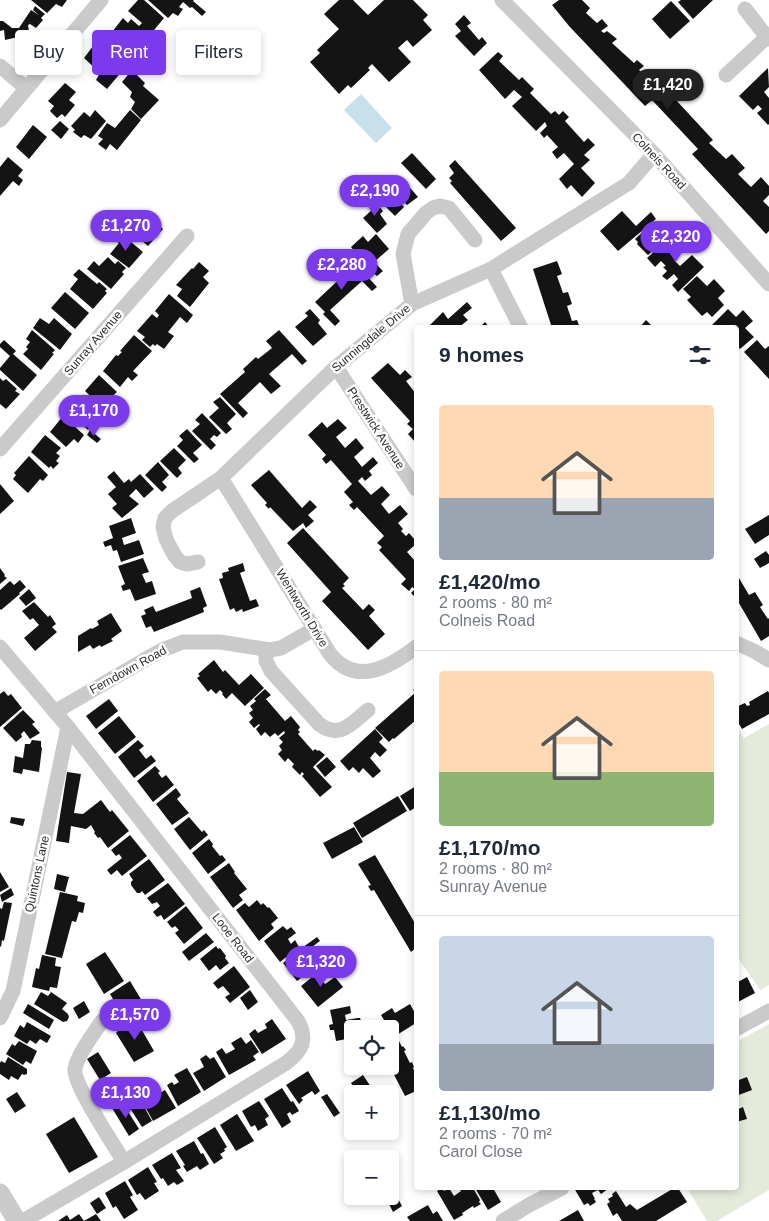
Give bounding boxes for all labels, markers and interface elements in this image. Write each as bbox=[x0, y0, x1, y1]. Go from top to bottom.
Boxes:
chip: Buy bbox=[15, 30, 82, 75]
chip: Rent bbox=[92, 30, 166, 75]
chip: Filters bbox=[176, 30, 261, 75]
pin: £1,420 bbox=[627, 68, 709, 111]
text: £1,420 bbox=[644, 76, 692, 93]
street label: Colneis Road bbox=[629, 130, 689, 192]
pin: £2,190 bbox=[334, 174, 416, 217]
text: £2,190 bbox=[351, 182, 399, 199]
pin: £1,270 bbox=[85, 210, 167, 252]
text: £1,270 bbox=[102, 217, 150, 234]
pin: £2,320 bbox=[635, 220, 717, 263]
text: £2,320 bbox=[652, 228, 700, 245]
pin: £2,280 bbox=[301, 248, 383, 291]
text: £2,280 bbox=[318, 256, 366, 273]
street label: Sunningdale Drive bbox=[329, 301, 413, 375]
street label: Sunray Avenue bbox=[61, 308, 125, 378]
icon: filters bbox=[686, 341, 714, 369]
text: 9 homes bbox=[439, 343, 524, 366]
street label: Prestwick Avenue bbox=[344, 385, 408, 472]
pin: £1,170 bbox=[53, 394, 135, 437]
text: £1,170 bbox=[70, 402, 118, 419]
icon: home bbox=[532, 438, 622, 528]
street label: Wentworth Drive bbox=[273, 566, 331, 650]
text: £1,420/mo bbox=[439, 570, 541, 593]
text: 2 rooms · 80 m² bbox=[439, 594, 552, 611]
text: Colneis Road bbox=[439, 612, 535, 629]
street label: Ferndown Road bbox=[87, 643, 169, 697]
icon: home bbox=[532, 703, 622, 793]
street label: Quintons Lane bbox=[22, 834, 52, 914]
text: £1,170/mo bbox=[439, 836, 541, 859]
text: 2 rooms · 80 m² bbox=[439, 860, 552, 877]
text: Sunray Avenue bbox=[439, 878, 547, 895]
street label: Looe Road bbox=[209, 911, 257, 965]
pin: £1,320 bbox=[280, 946, 362, 988]
text: £1,320 bbox=[297, 953, 345, 970]
icon: home bbox=[532, 968, 622, 1058]
pin: £1,570 bbox=[94, 998, 176, 1041]
text: £1,570 bbox=[111, 1006, 159, 1023]
map controls bbox=[344, 1020, 399, 1205]
button: locate bbox=[344, 1020, 399, 1075]
pin: £1,130 bbox=[85, 1076, 167, 1119]
text: £1,130 bbox=[102, 1084, 150, 1101]
button: + bbox=[344, 1085, 399, 1140]
text: £1,130/mo bbox=[439, 1101, 541, 1124]
text: 2 rooms · 70 m² bbox=[439, 1125, 552, 1142]
text: Carol Close bbox=[439, 1143, 523, 1160]
button: − bbox=[344, 1150, 399, 1205]

